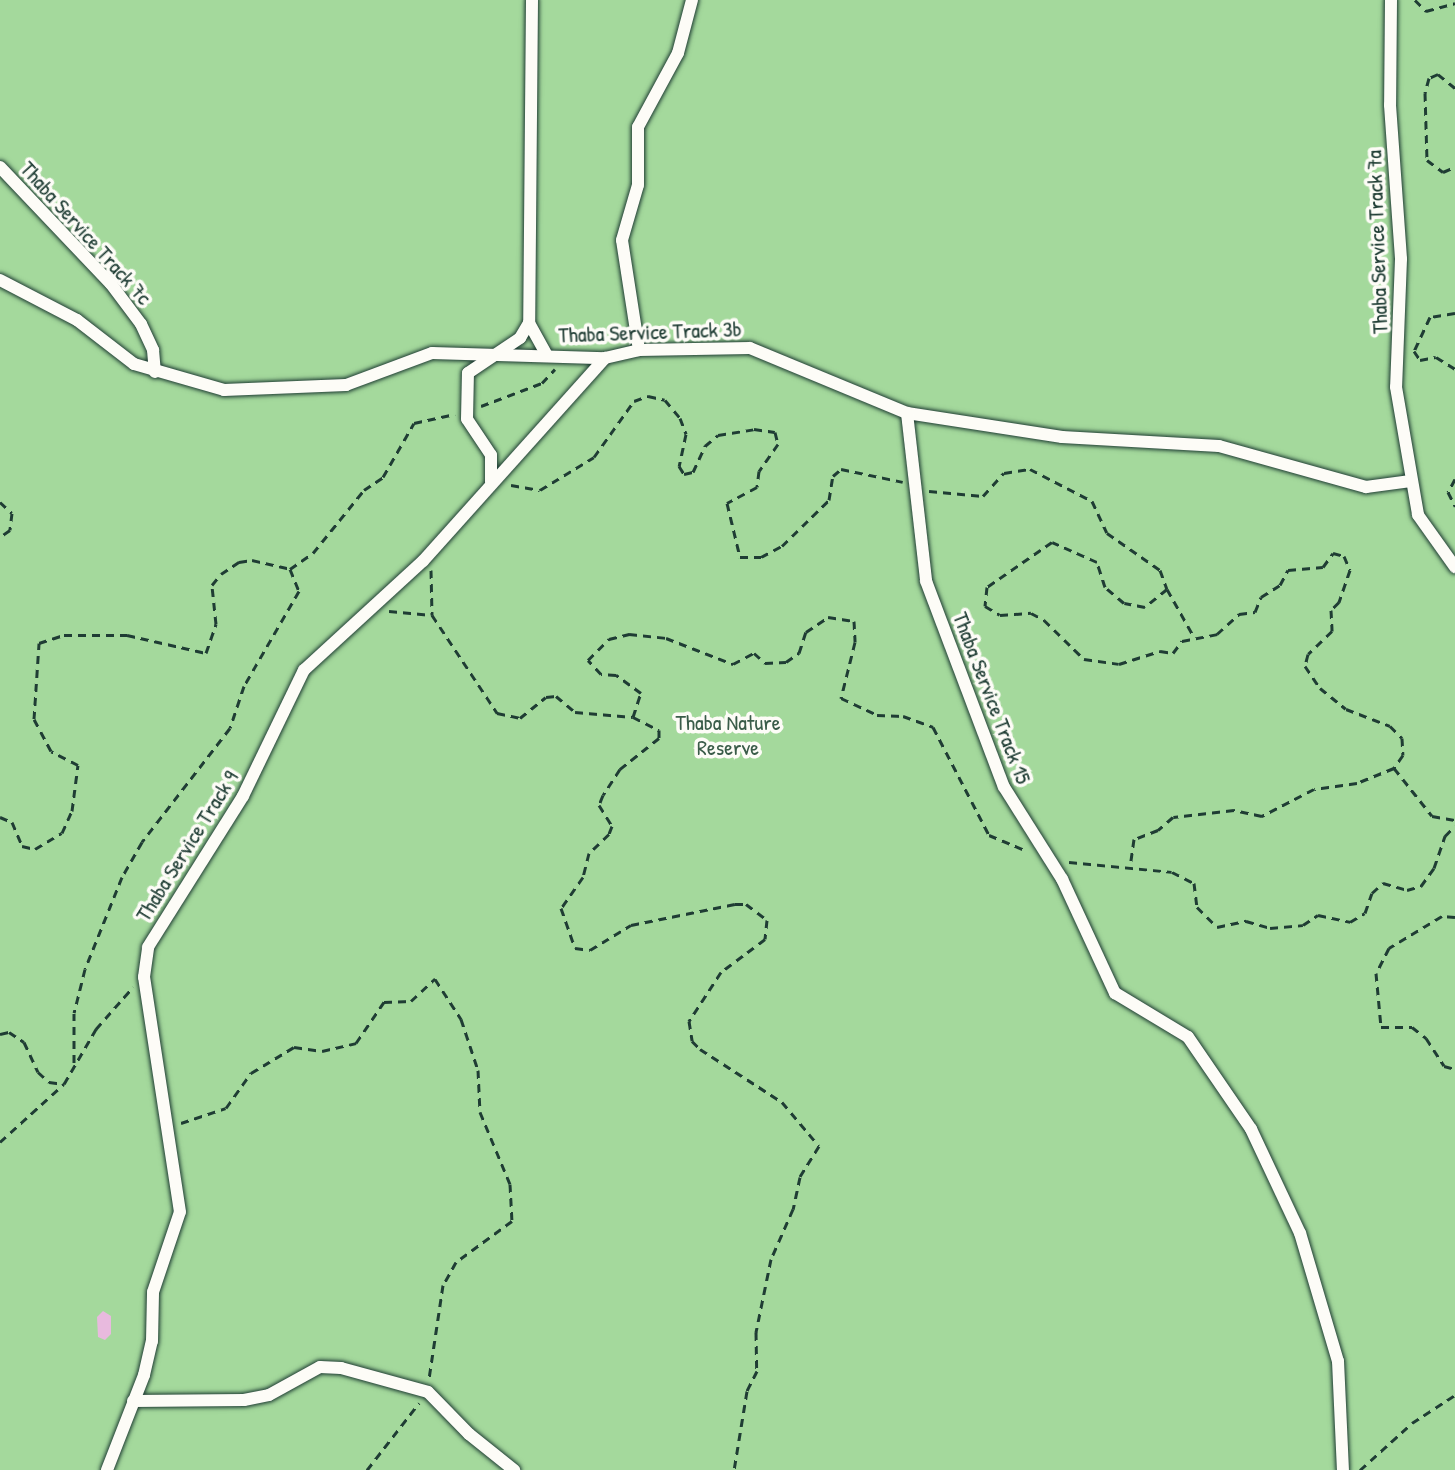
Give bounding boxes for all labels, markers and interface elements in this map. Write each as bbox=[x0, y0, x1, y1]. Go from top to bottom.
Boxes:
street label: Thaba Service Track 7a bbox=[1361, 150, 1393, 334]
street label: Thaba Service Track 7c bbox=[15, 156, 157, 310]
street label: Thaba Service Track 3b bbox=[558, 316, 742, 348]
street label: Thaba Service Track 15 bbox=[947, 608, 1037, 788]
park label: Thaba Nature Reserve bbox=[676, 709, 780, 760]
street label: Thaba Service Track 9 bbox=[130, 766, 244, 926]

